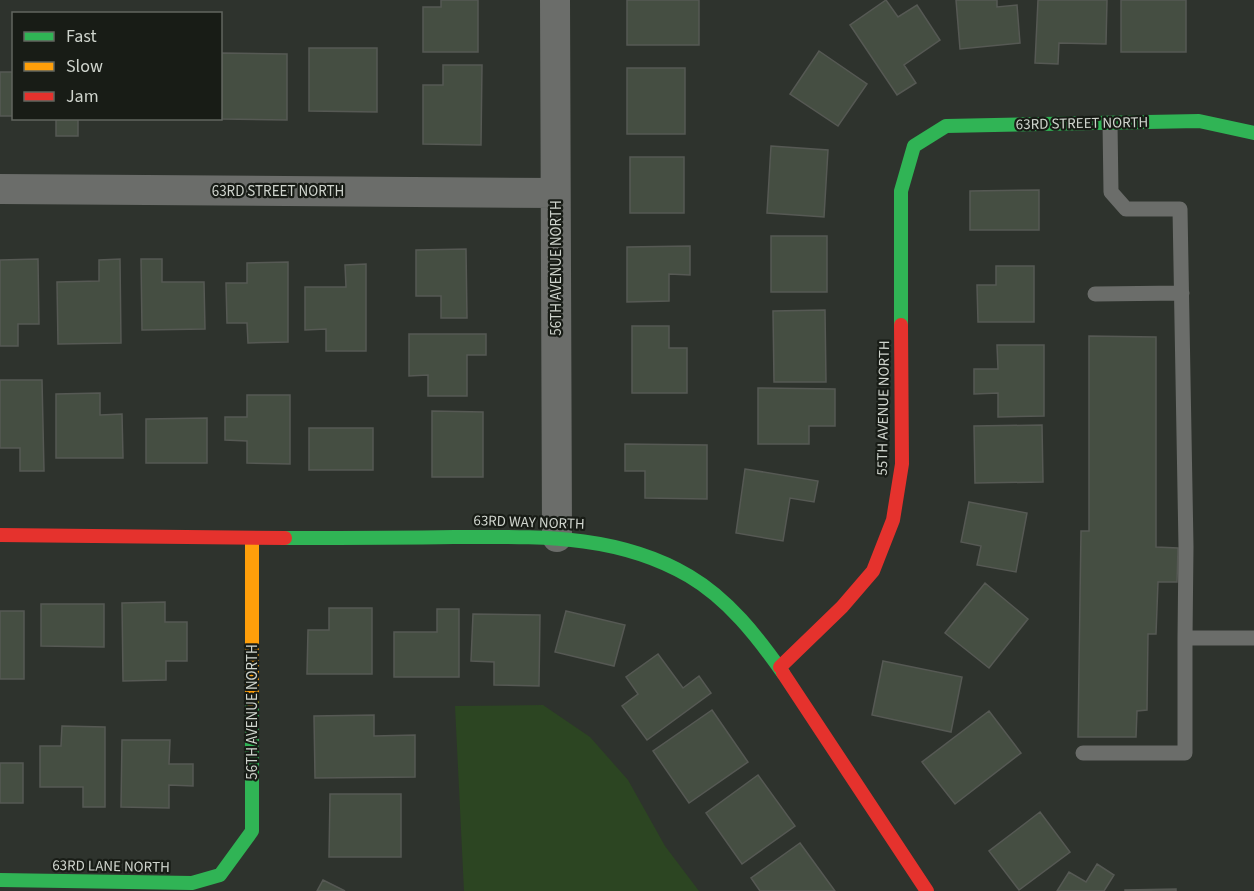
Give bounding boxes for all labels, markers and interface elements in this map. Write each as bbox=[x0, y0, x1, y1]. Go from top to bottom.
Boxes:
legend bbox=[12, 12, 222, 120]
text: Fast bbox=[66, 24, 97, 49]
text: Slow bbox=[66, 54, 103, 79]
text: Jam bbox=[66, 84, 99, 109]
street label: 63RD STREET NORTH bbox=[1016, 112, 1148, 135]
street label: 63RD STREET NORTH bbox=[212, 181, 344, 202]
street label: 56TH AVENUE NORTH bbox=[546, 200, 567, 336]
street label: 55TH AVENUE NORTH bbox=[872, 340, 895, 476]
street label: 63RD WAY NORTH bbox=[473, 510, 585, 535]
street label: 56TH AVENUE NORTH bbox=[242, 644, 263, 780]
street label: 63RD LANE NORTH bbox=[52, 855, 170, 878]

